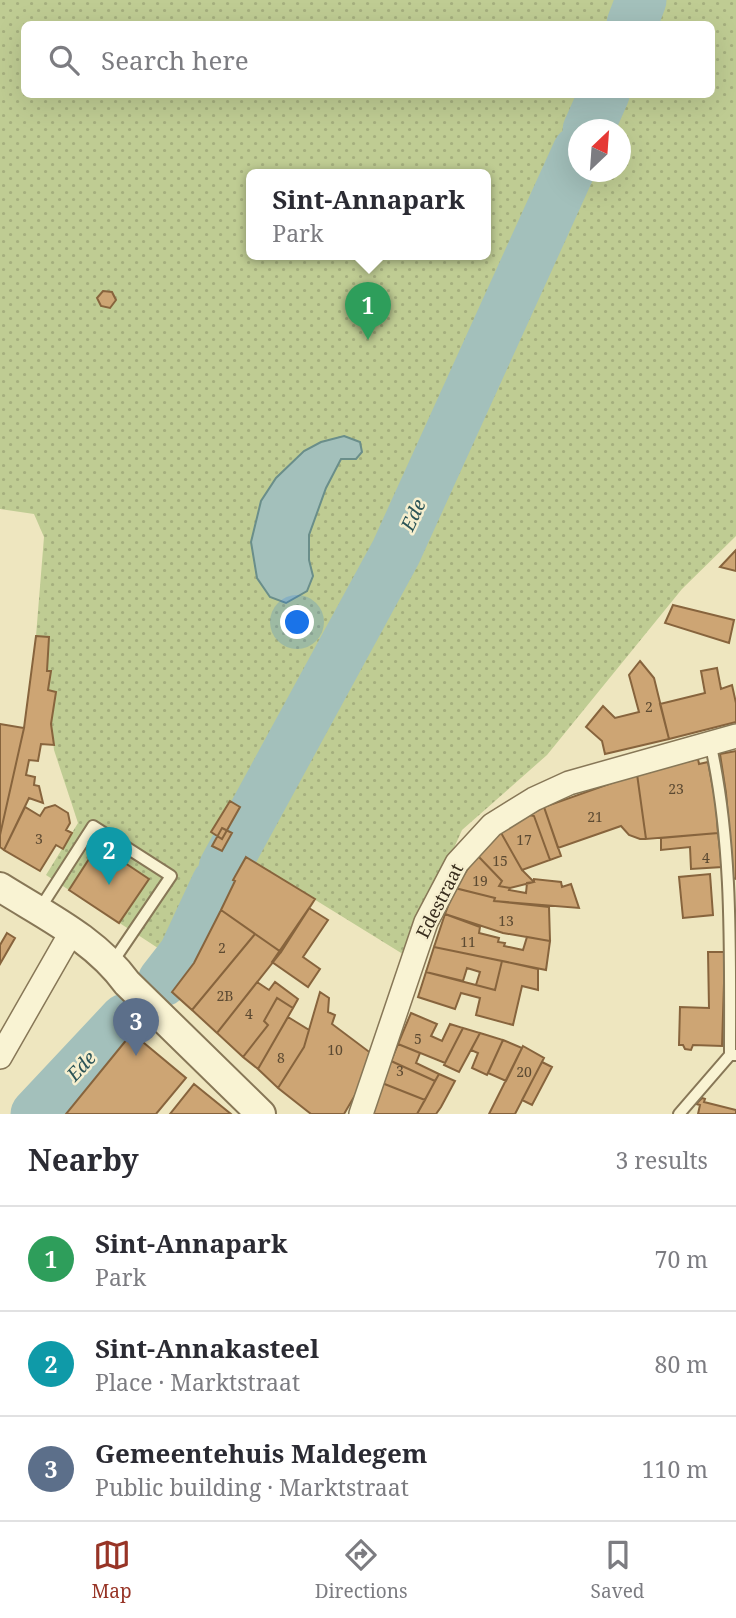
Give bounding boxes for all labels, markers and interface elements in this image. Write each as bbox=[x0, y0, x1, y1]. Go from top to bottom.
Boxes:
search box bbox=[21, 21, 715, 98]
icon: search bbox=[45, 41, 83, 79]
text: Search here bbox=[101, 42, 249, 78]
north arrow bbox=[568, 119, 631, 182]
popup bbox=[246, 169, 491, 260]
text: Sint-Annapark bbox=[272, 181, 465, 217]
text: Park bbox=[272, 217, 323, 249]
pin: 1 bbox=[345, 282, 391, 340]
water label: Ede bbox=[394, 495, 432, 536]
your location bbox=[280, 605, 314, 639]
house number: 2 bbox=[645, 697, 653, 716]
house number: 23 bbox=[668, 779, 684, 798]
house number: 21 bbox=[587, 807, 603, 826]
pin: 2 bbox=[86, 827, 132, 885]
house number: 3 bbox=[35, 829, 43, 848]
house number: 17 bbox=[516, 830, 532, 849]
house number: 4 bbox=[702, 848, 710, 867]
house number: 15 bbox=[492, 851, 508, 870]
street label: Edestraat bbox=[410, 859, 468, 942]
house number: 19 bbox=[472, 871, 488, 890]
house number: 13 bbox=[498, 911, 514, 930]
house number: 11 bbox=[460, 932, 476, 951]
house number: 2 bbox=[218, 938, 226, 957]
house number: 2B bbox=[217, 986, 233, 1005]
pin: 3 bbox=[113, 998, 159, 1056]
house number: 4 bbox=[245, 1004, 253, 1023]
house number: 5 bbox=[414, 1029, 422, 1048]
house number: 10 bbox=[327, 1040, 343, 1059]
water label: Ede bbox=[60, 1045, 101, 1087]
house number: 8 bbox=[277, 1048, 285, 1067]
house number: 3 bbox=[396, 1061, 404, 1080]
house number: 20 bbox=[516, 1062, 532, 1081]
text: Nearby bbox=[28, 1139, 139, 1180]
text: 3 results bbox=[615, 1144, 708, 1176]
text: Sint-Annapark bbox=[95, 1225, 288, 1261]
text: 1 bbox=[45, 1243, 58, 1275]
text: 70 m bbox=[655, 1243, 708, 1275]
text: Park bbox=[95, 1261, 146, 1293]
text: Sint-Annakasteel bbox=[95, 1330, 319, 1366]
text: 2 bbox=[45, 1348, 58, 1380]
text: 80 m bbox=[655, 1348, 708, 1380]
text: Place · Marktstraat bbox=[95, 1366, 300, 1398]
text: Gemeentehuis Maldegem bbox=[95, 1435, 427, 1471]
text: 3 bbox=[45, 1453, 58, 1485]
text: 110 m bbox=[642, 1453, 708, 1485]
text: Public building · Marktstraat bbox=[95, 1471, 409, 1503]
tab: Map bbox=[92, 1536, 132, 1604]
tab: Directions bbox=[315, 1536, 408, 1604]
tab: Saved bbox=[591, 1536, 644, 1604]

